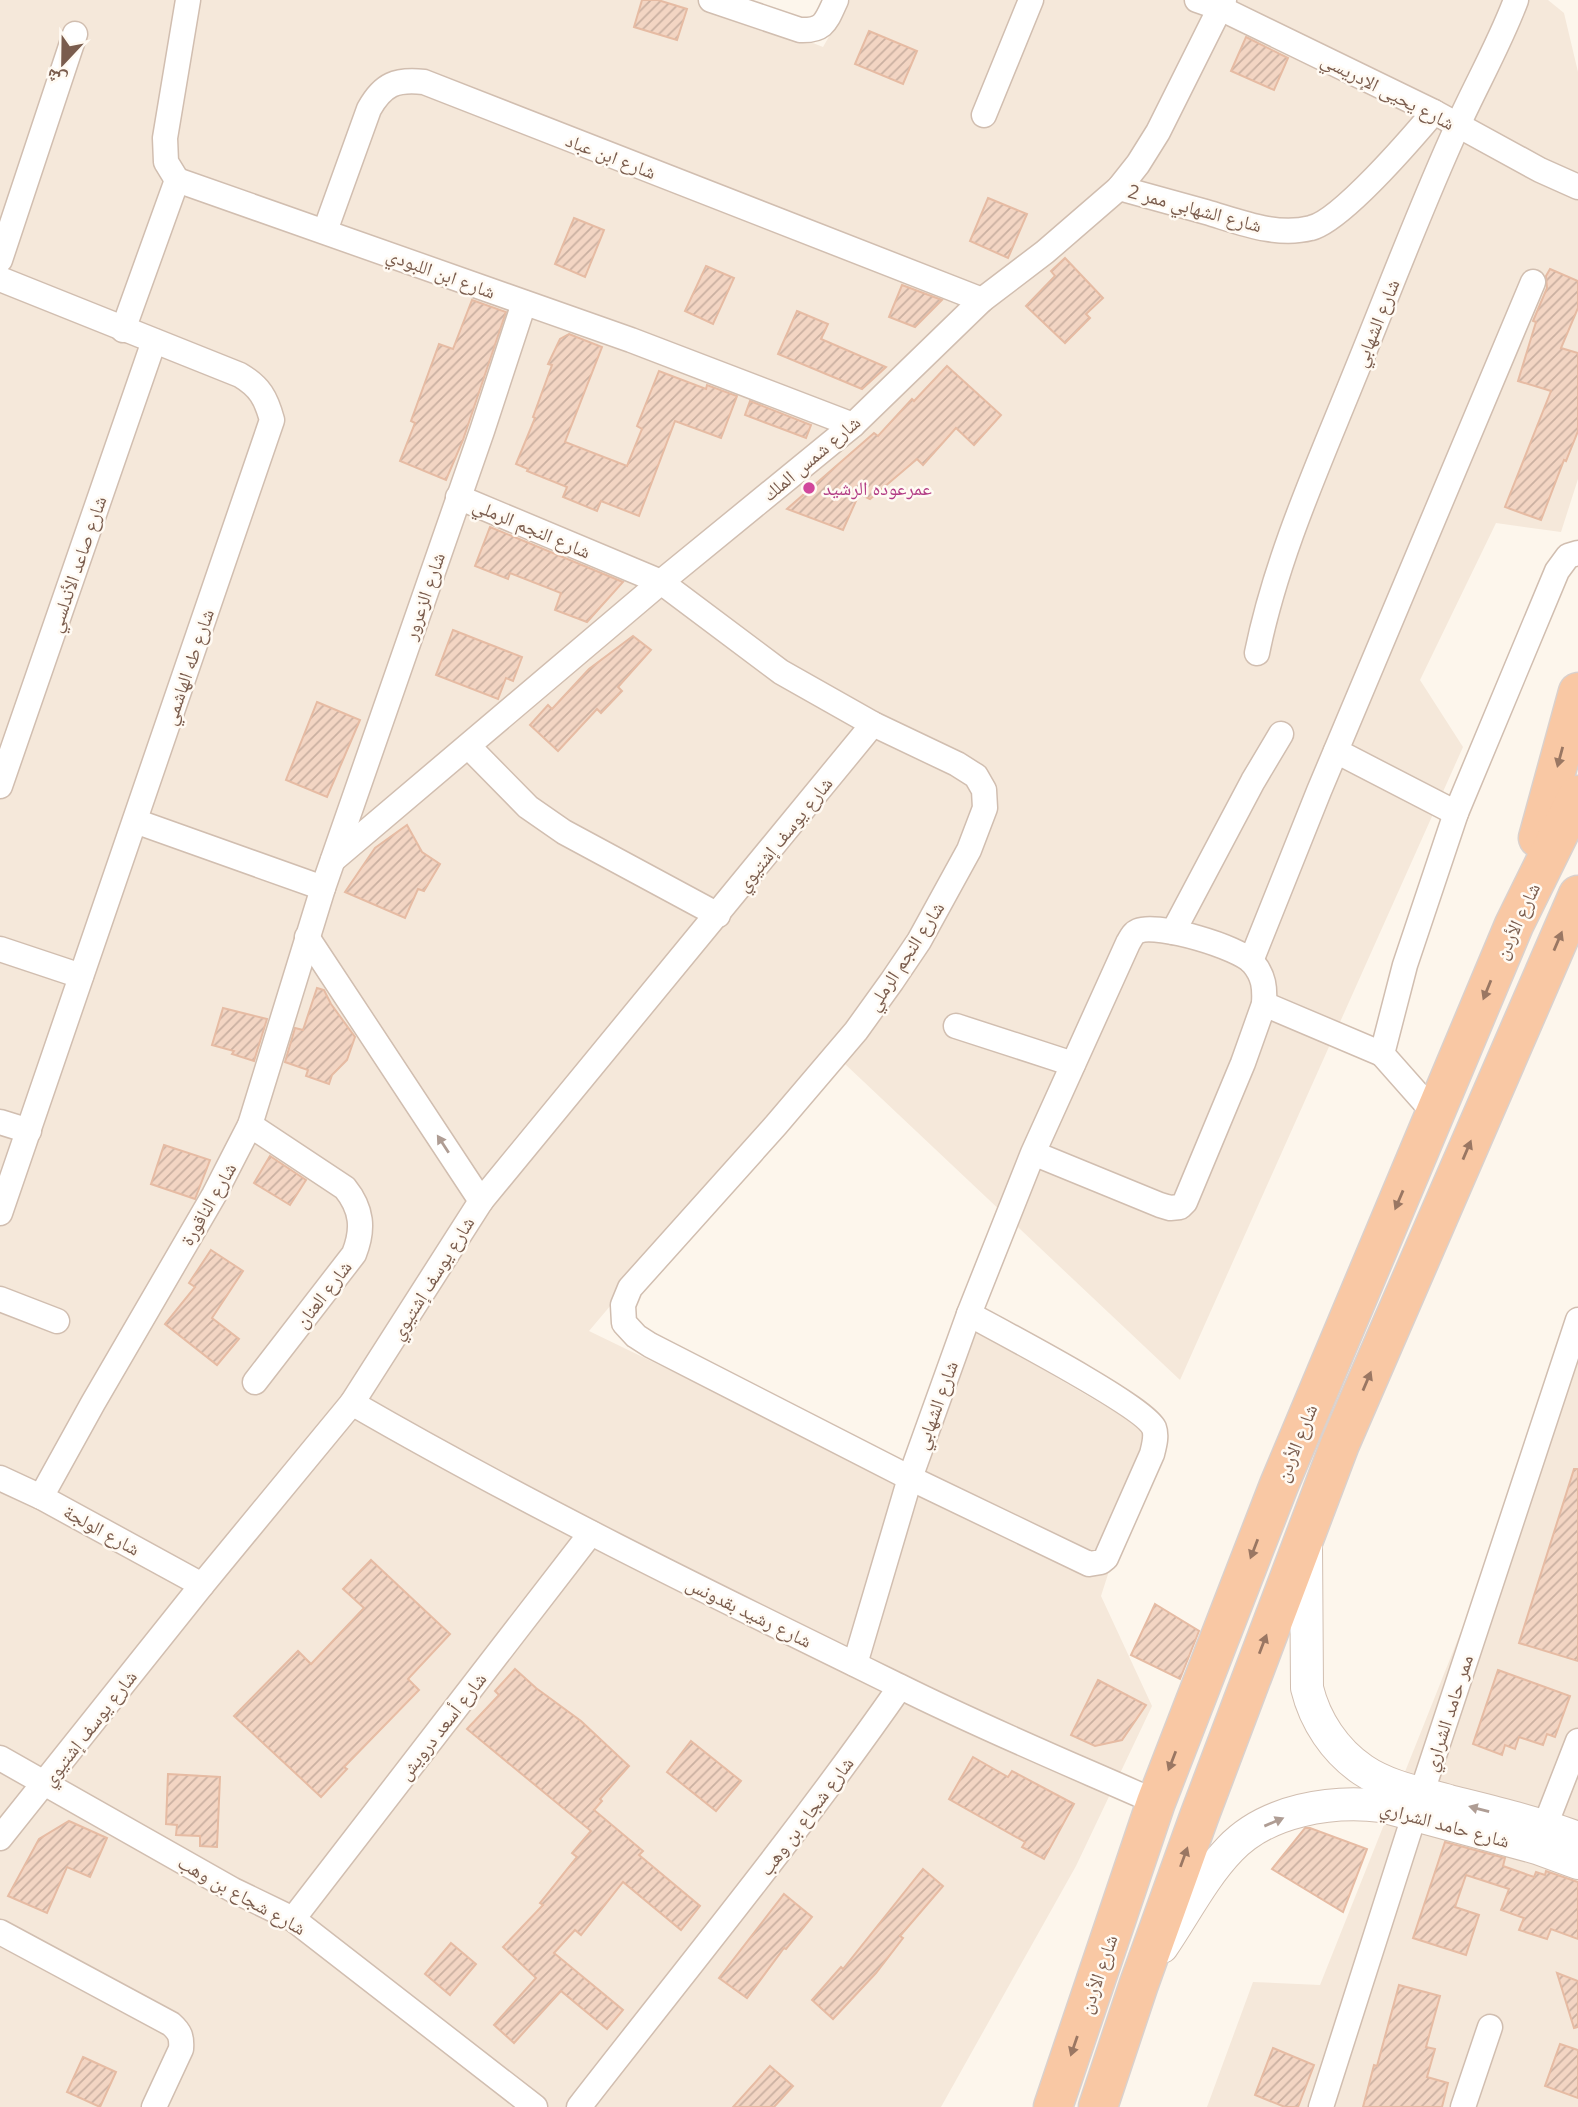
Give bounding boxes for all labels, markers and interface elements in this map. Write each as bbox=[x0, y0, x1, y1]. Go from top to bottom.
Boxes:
north arrow bbox=[28, 28, 98, 98]
street label: شارع يحيى الإدريسي bbox=[1315, 46, 1459, 138]
text: ش bbox=[42, 63, 71, 95]
street label: شارع ابن عباد bbox=[562, 127, 660, 185]
street label: شارع الشهابي ممر 2 bbox=[1125, 178, 1265, 241]
street label: شارع ابن اللبودي bbox=[382, 241, 499, 307]
street label: شارع الشهابي bbox=[1347, 275, 1408, 372]
street label: شارع شمس الملك bbox=[756, 409, 866, 507]
place label: عمرعوده الرشيد bbox=[823, 475, 932, 501]
marker: عمرعوده الرشيد bbox=[801, 480, 817, 496]
street label: شارع صاعد الأندلسي bbox=[41, 492, 115, 637]
street label: شارع النجم الرملي bbox=[468, 492, 595, 567]
street label: شارع الزعرور bbox=[397, 549, 451, 644]
street label: شارع طه الهاشمي bbox=[156, 606, 223, 729]
one-way arrow bbox=[1554, 747, 1565, 769]
street label: شارع يوسف إشتيوي bbox=[730, 771, 841, 899]
street label: شارع الأردن bbox=[1488, 878, 1546, 964]
street label: شارع النجم الرملي bbox=[860, 896, 952, 1017]
one-way arrow bbox=[1552, 931, 1564, 951]
one-way arrow bbox=[1481, 980, 1492, 1001]
one-way arrow bbox=[437, 1134, 450, 1154]
one-way arrow bbox=[1462, 1139, 1473, 1160]
street label: شارع الناقورة bbox=[174, 1158, 242, 1250]
one-way arrow bbox=[1394, 1190, 1405, 1211]
street label: شارع يوسف إشتيوي bbox=[384, 1211, 483, 1346]
street label: شارع العنان bbox=[288, 1255, 358, 1333]
street label: شارع الشهابي bbox=[908, 1357, 967, 1454]
one-way arrow bbox=[1361, 1371, 1373, 1391]
street label: شارع الأردن bbox=[1269, 1400, 1323, 1486]
street label: شارع الولجة bbox=[59, 1498, 145, 1562]
one-way arrow bbox=[1249, 1539, 1260, 1560]
street label: شارع رشيد بقدونس bbox=[682, 1570, 816, 1654]
one-way arrow bbox=[1258, 1634, 1269, 1655]
street label: ممر حامد الشراري bbox=[1417, 1651, 1482, 1775]
street label: شارع يوسف إشتيوي bbox=[35, 1665, 145, 1793]
street label: شارع أسعد درويش bbox=[392, 1667, 492, 1785]
one-way arrow bbox=[1166, 1750, 1177, 1771]
street label: شارع شجاع بن وهب bbox=[753, 1751, 859, 1881]
street label: شارع حامد الشراري bbox=[1377, 1794, 1513, 1856]
one-way arrow bbox=[1468, 1803, 1489, 1813]
one-way arrow bbox=[1264, 1816, 1285, 1827]
one-way arrow bbox=[1179, 1847, 1190, 1868]
street label: شارع شجاع بن وهب bbox=[173, 1849, 311, 1941]
street label: شارع الأردن bbox=[1072, 1931, 1124, 2017]
one-way arrow bbox=[1068, 2035, 1079, 2056]

